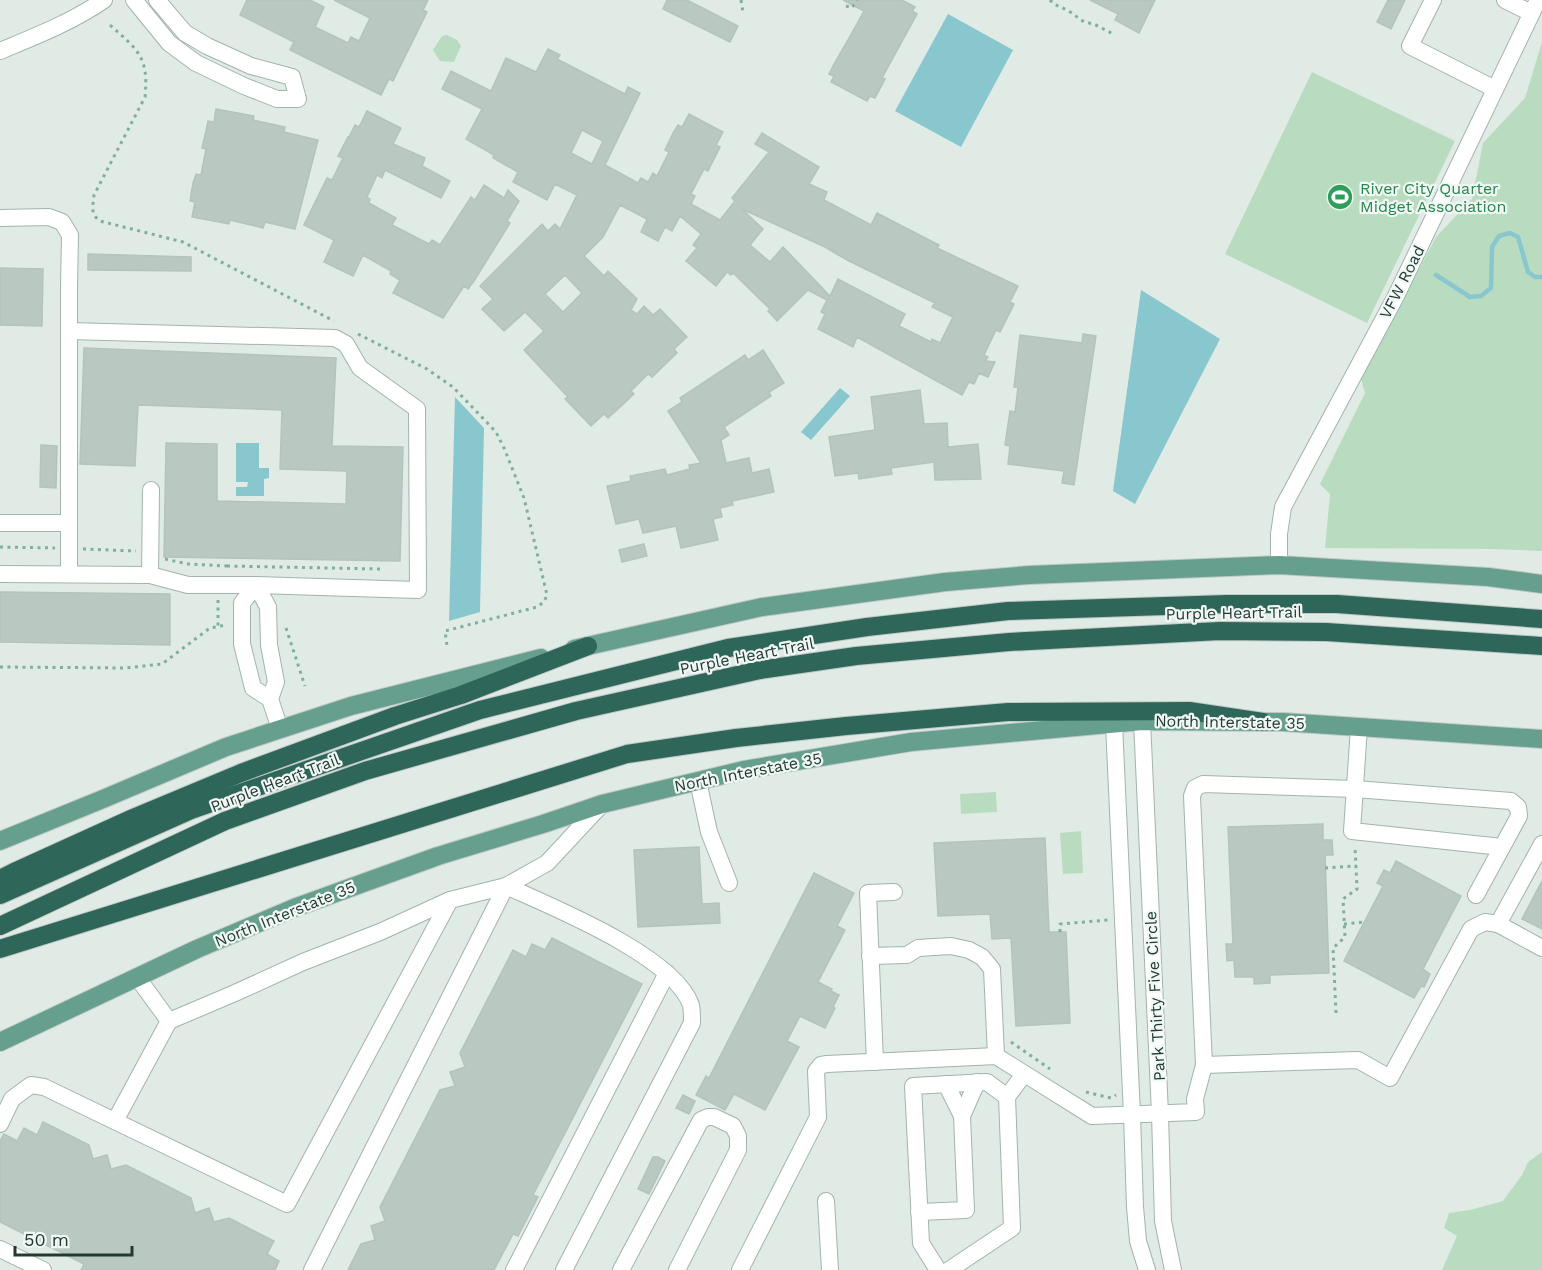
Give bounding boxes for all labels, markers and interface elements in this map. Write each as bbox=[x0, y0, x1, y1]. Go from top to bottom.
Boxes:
place label: River City Quarter Midget Association bbox=[1360, 179, 1506, 216]
sports icon: River City Quarter Midget Association bbox=[1325, 182, 1355, 212]
street label: VFW Road bbox=[1375, 242, 1429, 322]
street label: Purple Heart Trail bbox=[1166, 602, 1303, 624]
street label: Purple Heart Trail bbox=[678, 634, 816, 678]
street label: North Interstate 35 bbox=[1155, 711, 1305, 733]
street label: North Interstate 35 bbox=[673, 748, 823, 796]
street label: Purple Heart Trail bbox=[208, 750, 342, 816]
street label: North Interstate 35 bbox=[212, 877, 358, 951]
street label: Park Thirty Five Circle bbox=[1141, 910, 1169, 1082]
scale bar bbox=[15, 1219, 132, 1257]
text: 50 m bbox=[24, 1229, 69, 1250]

